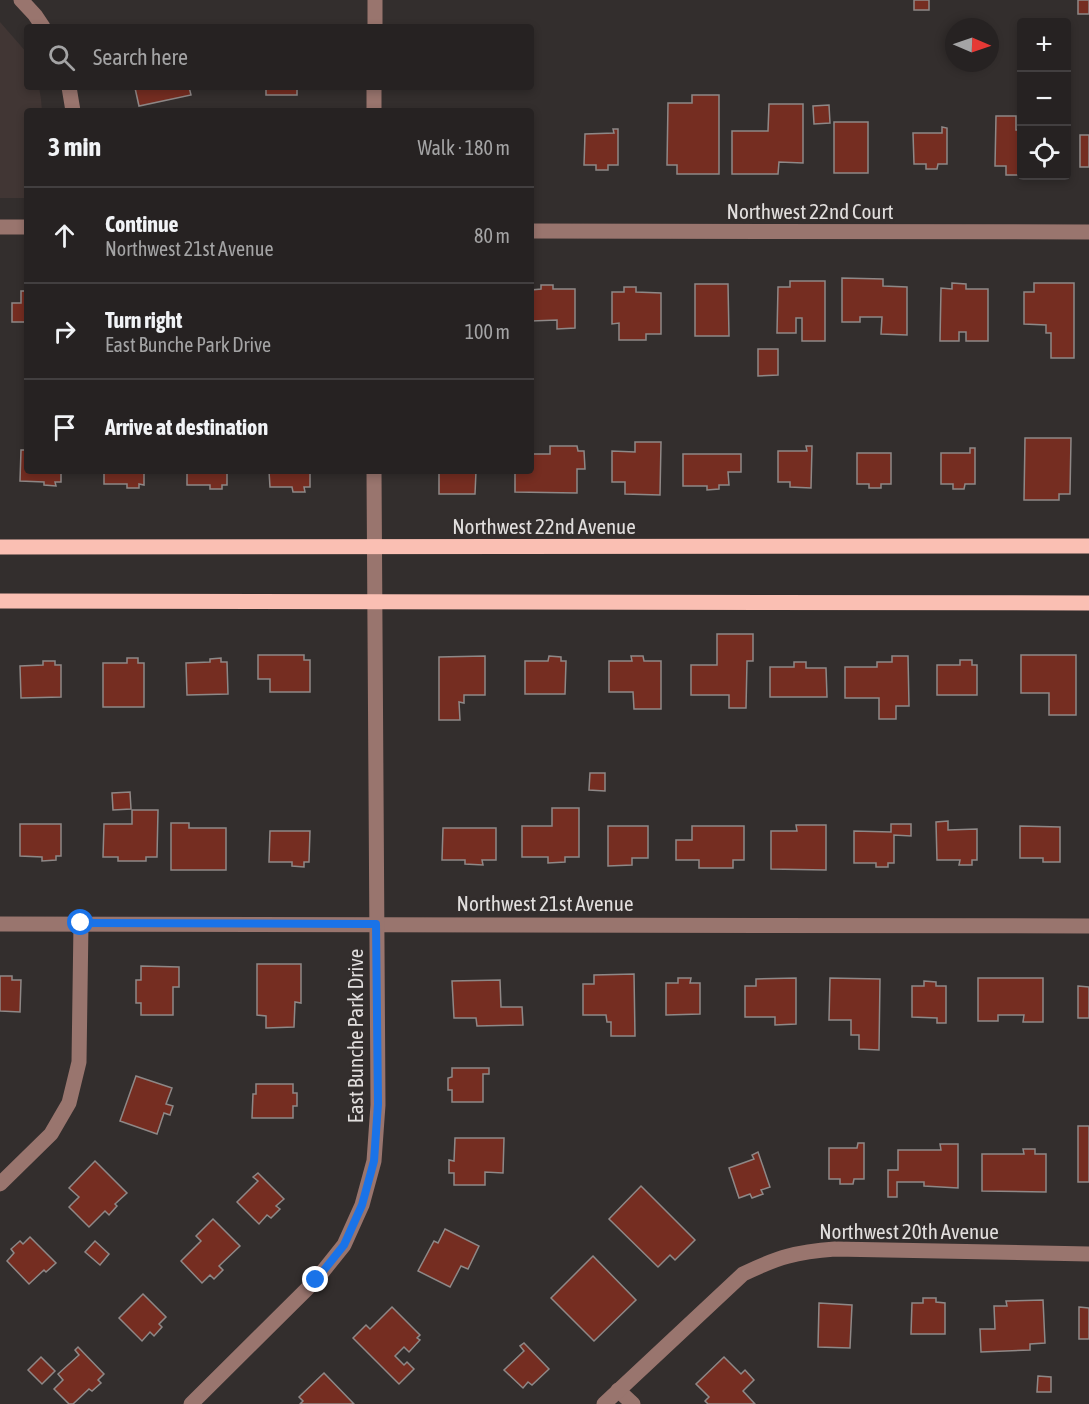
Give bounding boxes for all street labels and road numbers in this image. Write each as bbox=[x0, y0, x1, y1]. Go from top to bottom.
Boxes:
street label: Northwest 22nd Court bbox=[727, 199, 893, 223]
street label: Northwest 22nd Avenue bbox=[452, 514, 636, 538]
street label: Northwest 21st Avenue bbox=[457, 891, 633, 915]
street label: East Bunche Park Drive bbox=[343, 949, 367, 1123]
street label: Northwest 20th Avenue bbox=[819, 1219, 999, 1243]

